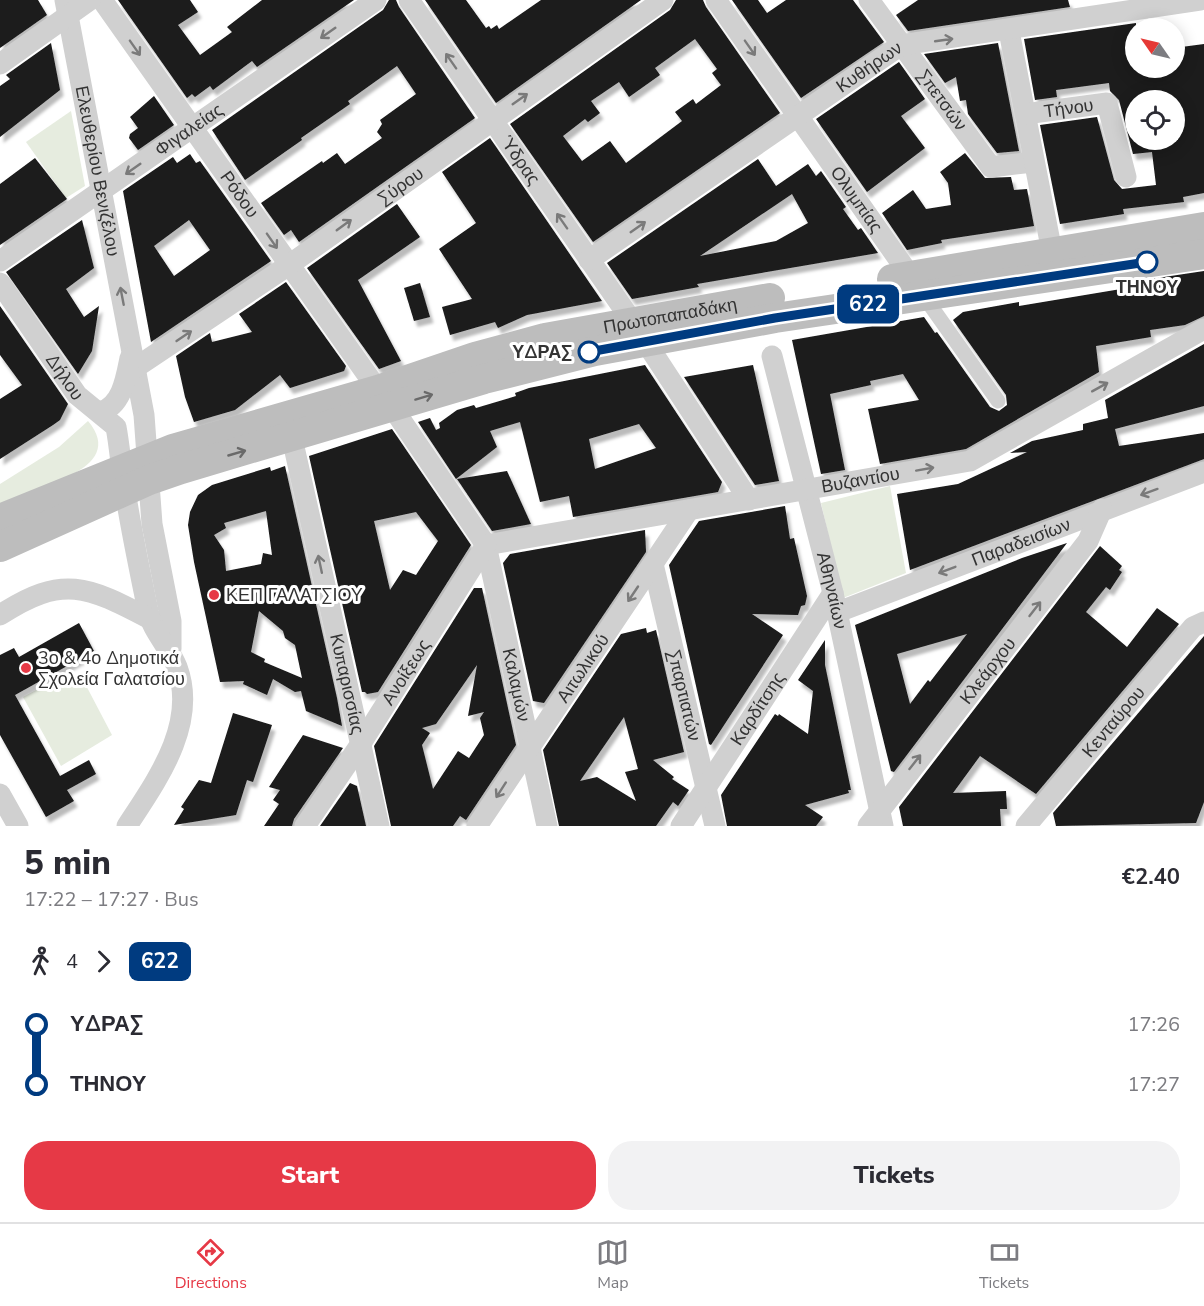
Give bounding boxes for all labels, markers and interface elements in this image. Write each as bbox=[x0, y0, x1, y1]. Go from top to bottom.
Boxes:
north arrow bbox=[1125, 18, 1185, 78]
map controls bbox=[1125, 18, 1185, 150]
one-way arrow bbox=[321, 27, 337, 39]
one-way arrow bbox=[933, 34, 953, 45]
street label: Κυθήρων bbox=[831, 36, 907, 98]
one-way arrow bbox=[129, 39, 142, 55]
one-way arrow bbox=[744, 39, 756, 55]
one-way arrow bbox=[445, 53, 457, 70]
street label: Σπετσών bbox=[912, 65, 973, 136]
street label: Ελευθερίου Βενιζέλου bbox=[70, 84, 126, 258]
button: locate bbox=[1125, 90, 1185, 150]
one-way arrow bbox=[511, 93, 528, 105]
street label: Τήνου bbox=[1042, 93, 1095, 123]
street label: Φιγαλείας bbox=[150, 98, 228, 162]
street label: Ύδρας bbox=[495, 131, 546, 190]
street label: Σύρου bbox=[373, 161, 428, 210]
street label: Ολυμπίας bbox=[825, 161, 888, 238]
one-way arrow bbox=[126, 163, 142, 175]
street label: Ρόδου bbox=[215, 166, 264, 222]
one-way arrow bbox=[556, 214, 568, 230]
one-way arrow bbox=[336, 219, 352, 231]
one-way arrow bbox=[629, 221, 645, 233]
one-way arrow bbox=[266, 232, 278, 249]
marker: ΤΗΝΟΥ bbox=[1136, 251, 1158, 273]
place label: ΤΗΝΟΥ bbox=[1116, 275, 1178, 299]
line badge: 622 bbox=[834, 284, 902, 324]
one-way arrow bbox=[116, 286, 127, 306]
text: 622 bbox=[849, 290, 887, 318]
street label: Πρωτοπαπαδάκη bbox=[601, 292, 739, 339]
one-way arrow bbox=[175, 329, 192, 342]
place label: ΥΔΡΑΣ bbox=[512, 340, 572, 364]
marker: ΥΔΡΑΣ bbox=[578, 341, 600, 363]
street label: Δήλου bbox=[40, 349, 89, 405]
one-way arrow bbox=[1090, 381, 1108, 392]
one-way arrow bbox=[414, 391, 433, 402]
one-way arrow bbox=[227, 447, 246, 458]
street label: Βυζαντίου bbox=[819, 461, 901, 499]
one-way arrow bbox=[915, 463, 934, 474]
one-way arrow bbox=[1140, 488, 1159, 499]
street label: Παραδεισίων bbox=[968, 512, 1074, 572]
street label: Αθηναίων bbox=[811, 549, 852, 631]
one-way arrow bbox=[314, 555, 325, 574]
one-way arrow bbox=[939, 565, 957, 576]
place label: ΚΕΠ ΓΑΛΑΤΣΙΟΥ bbox=[226, 583, 363, 607]
one-way arrow bbox=[627, 585, 639, 601]
marker: ΚΕΠ ΓΑΛΑΤΣΙΟΥ bbox=[207, 588, 221, 602]
one-way arrow bbox=[1029, 601, 1042, 617]
street label: Αιτωλικού bbox=[551, 629, 615, 707]
street label: Κυπαρισσίας bbox=[324, 631, 370, 737]
street label: Κλεάρχου bbox=[954, 632, 1021, 709]
street label: Ανοίξεως bbox=[376, 634, 436, 710]
place label: 3ο & 4ο Δημοτικά Σχολεία Γαλατσίου bbox=[38, 646, 185, 691]
street label: Καλαμών bbox=[497, 646, 536, 724]
street label: Σπαρτιατών bbox=[662, 647, 707, 743]
marker: 3ο & 4ο Δημοτικά Σχολεία Γαλατσίου bbox=[19, 661, 33, 675]
street label: Καρδίτσης bbox=[725, 667, 790, 750]
street label: Κενταύρου bbox=[1077, 681, 1150, 763]
one-way arrow bbox=[909, 755, 922, 771]
one-way arrow bbox=[494, 781, 506, 798]
text: 5 min bbox=[24, 841, 111, 886]
text: €2.40 bbox=[1122, 862, 1180, 892]
text: 17:22 – 17:27 · Bus bbox=[24, 886, 199, 913]
icon: walk bbox=[24, 945, 57, 978]
icon: forward bbox=[87, 945, 120, 978]
text: 622 bbox=[141, 947, 179, 975]
text: 4 bbox=[66, 948, 78, 975]
text: ΥΔΡΑΣ bbox=[70, 1009, 143, 1039]
text: 17:26 bbox=[1127, 1011, 1180, 1038]
text: ΤΗΝΟΥ bbox=[70, 1069, 146, 1099]
text: 17:27 bbox=[1127, 1071, 1180, 1098]
button: Start bbox=[24, 1141, 596, 1210]
button: Tickets bbox=[608, 1141, 1180, 1210]
tab: Directions bbox=[175, 1236, 247, 1294]
tab: Map bbox=[596, 1236, 629, 1294]
tab: Tickets bbox=[979, 1236, 1029, 1294]

